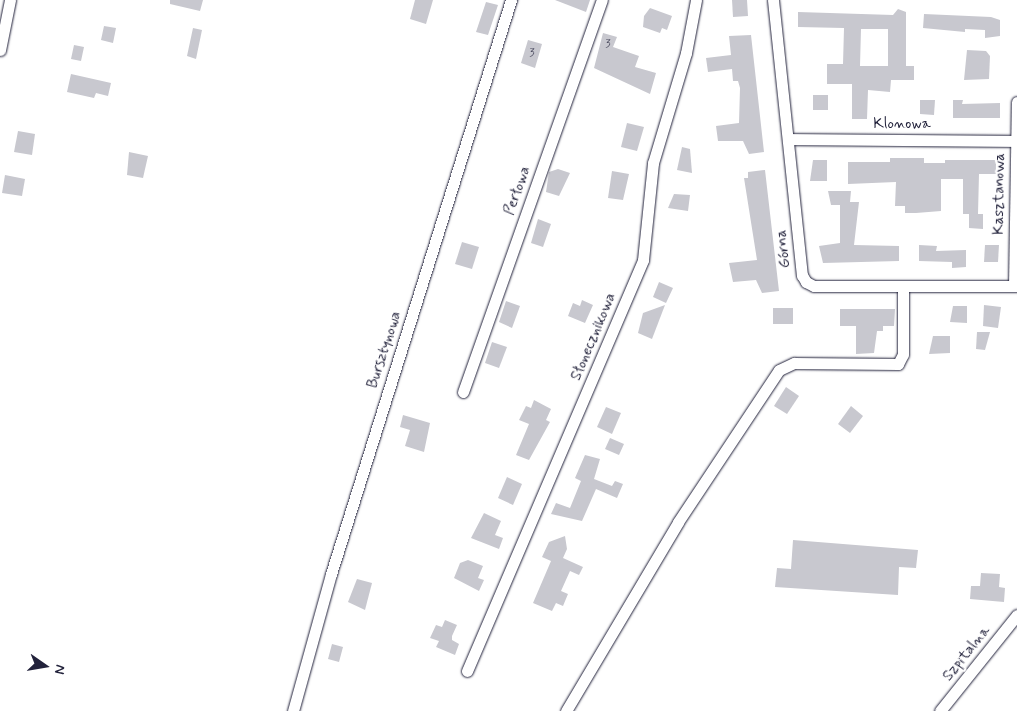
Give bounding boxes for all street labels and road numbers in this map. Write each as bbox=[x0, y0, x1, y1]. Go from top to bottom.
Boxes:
street label: Klonowa bbox=[873, 116, 931, 134]
street label: Kasztanowa bbox=[990, 153, 1010, 235]
street label: Perłowa bbox=[501, 164, 535, 218]
street label: Górna bbox=[773, 229, 795, 269]
street label: Słonecznikowa bbox=[567, 291, 621, 383]
street label: Bursztynowa bbox=[364, 309, 406, 391]
street label: Szpitalna bbox=[939, 623, 995, 685]

